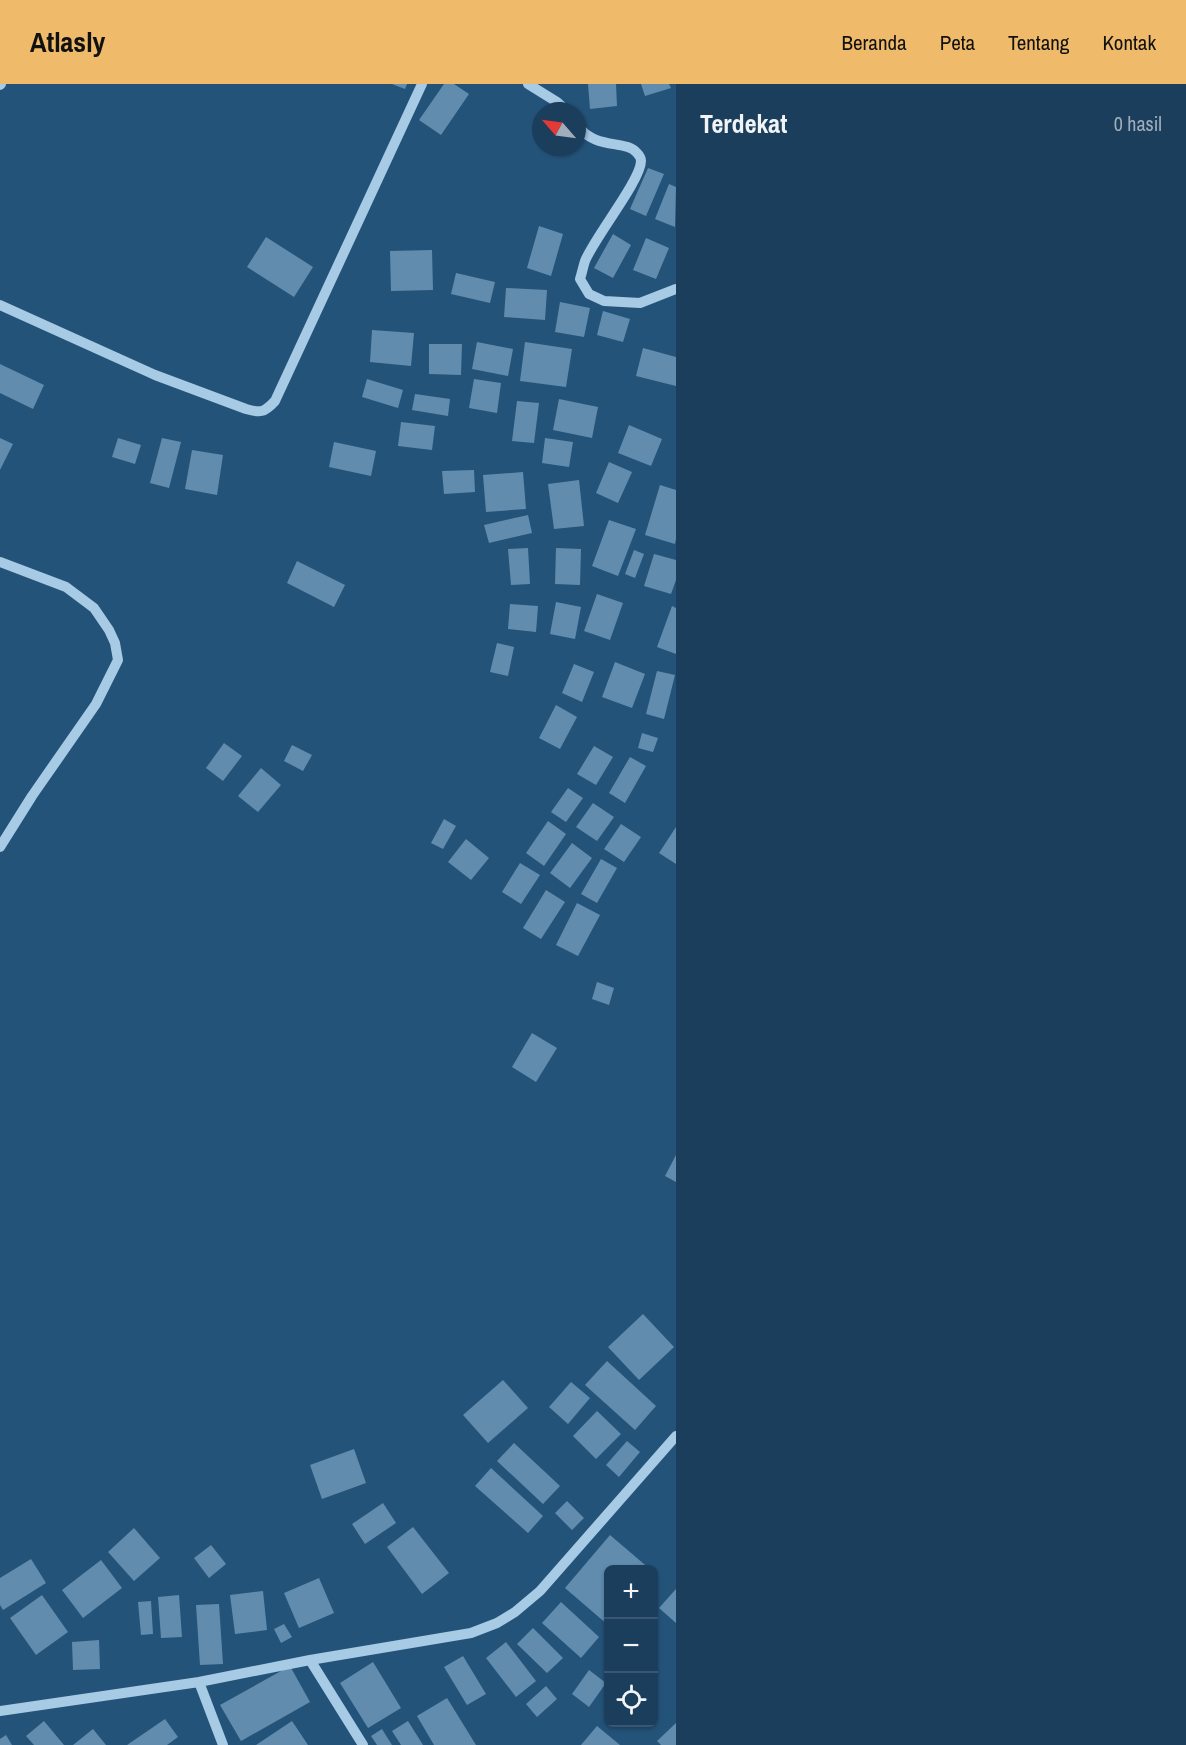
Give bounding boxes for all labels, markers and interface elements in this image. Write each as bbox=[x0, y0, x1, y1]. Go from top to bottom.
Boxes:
text: Atlasly bbox=[30, 23, 105, 61]
text: Beranda bbox=[842, 28, 907, 57]
text: Peta bbox=[940, 28, 975, 57]
text: Tentang bbox=[1008, 28, 1069, 57]
text: Kontak bbox=[1102, 28, 1156, 57]
north arrow bbox=[532, 102, 586, 156]
text: Terdekat bbox=[700, 106, 787, 141]
text: 0 hasil bbox=[1114, 110, 1162, 137]
map controls bbox=[604, 1565, 658, 1727]
button: + bbox=[604, 1565, 658, 1619]
button: − bbox=[604, 1619, 658, 1673]
button: locate bbox=[604, 1673, 658, 1727]

